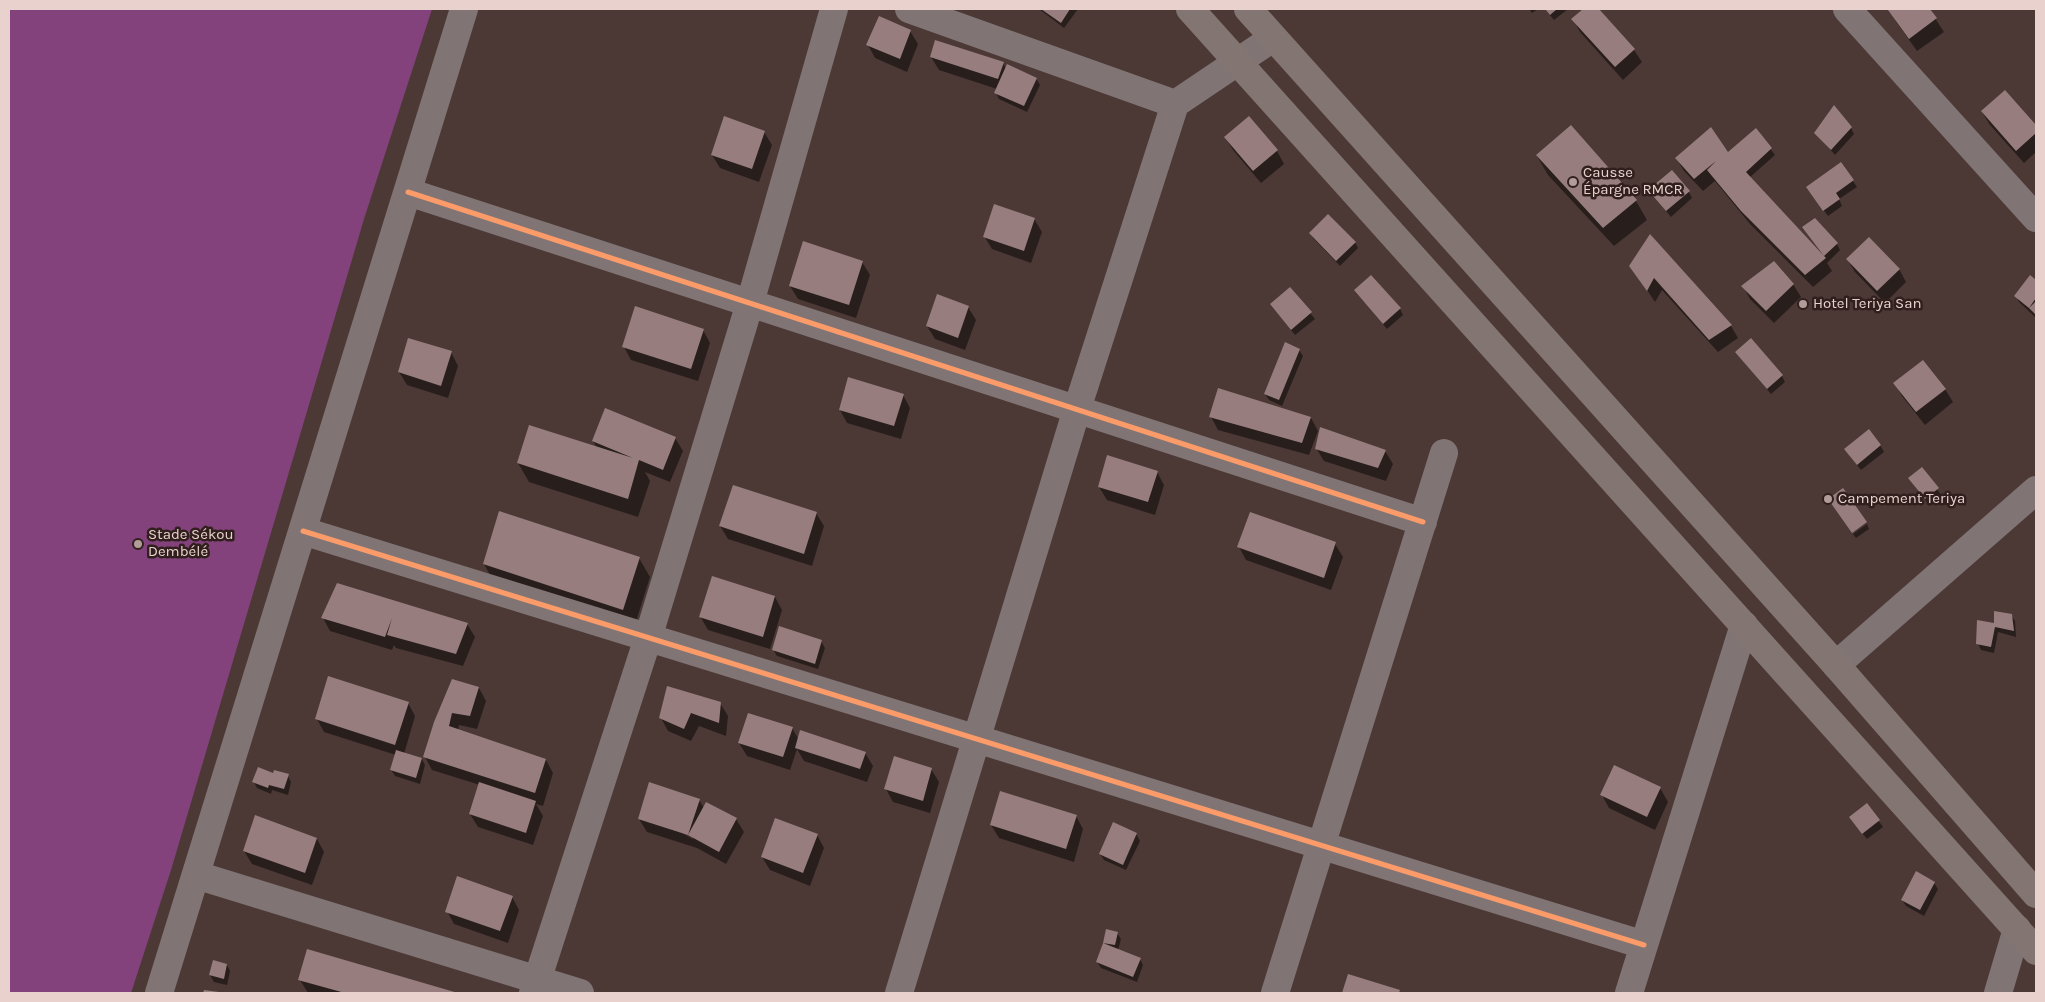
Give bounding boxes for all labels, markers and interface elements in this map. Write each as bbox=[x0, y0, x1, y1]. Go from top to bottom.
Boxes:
place label: Causse Épargne RMCR bbox=[1583, 164, 1683, 199]
marker: Causse Épargne RMCR bbox=[1567, 176, 1579, 188]
place label: Hotel Teriya San bbox=[1813, 295, 1921, 313]
marker: Hotel Teriya San bbox=[1797, 298, 1809, 310]
place label: Campement Teriya bbox=[1838, 490, 1965, 508]
marker: Campement Teriya bbox=[1822, 493, 1834, 505]
place label: Stade Sékou Dembélé bbox=[148, 526, 234, 561]
marker: Stade Sékou Dembélé bbox=[132, 538, 144, 550]

